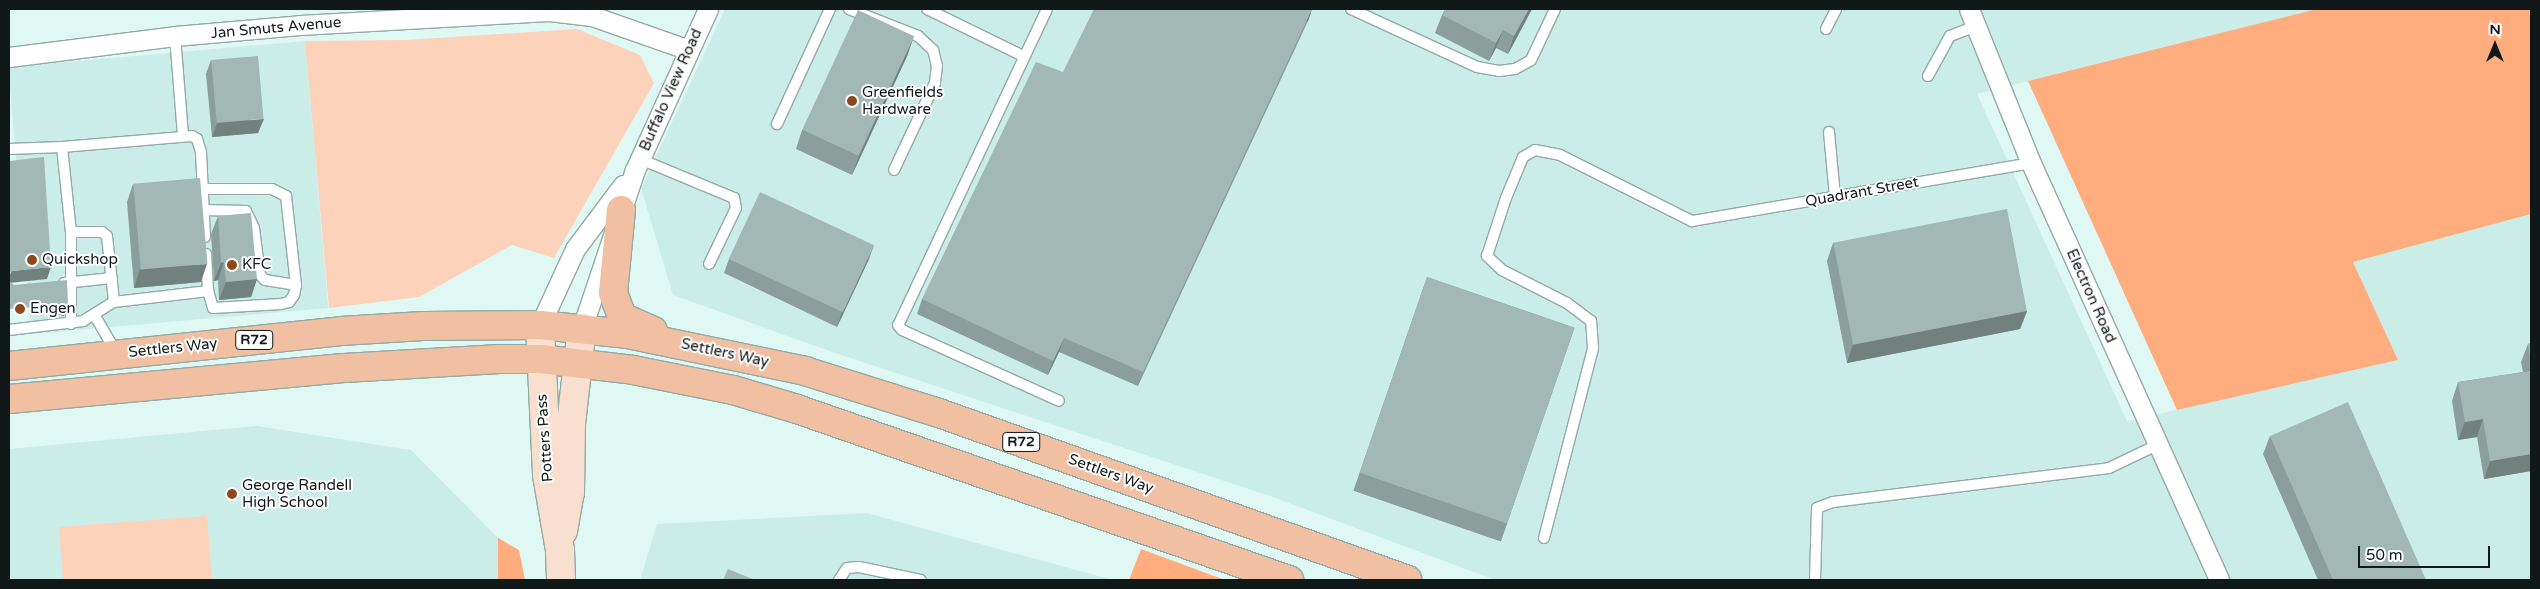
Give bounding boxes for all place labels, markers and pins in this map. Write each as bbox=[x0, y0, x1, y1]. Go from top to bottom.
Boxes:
place label: Greenfields Hardware bbox=[862, 83, 943, 118]
marker: Greenfields Hardware bbox=[846, 95, 858, 107]
place label: Quickshop bbox=[42, 251, 118, 269]
marker: Quickshop bbox=[26, 254, 38, 266]
place label: KFC bbox=[242, 256, 271, 274]
marker: KFC bbox=[226, 259, 238, 271]
place label: Engen bbox=[30, 300, 76, 318]
marker: Engen bbox=[14, 303, 26, 315]
place label: George Randell High School bbox=[242, 476, 352, 511]
marker: George Randell High School bbox=[226, 488, 238, 500]

